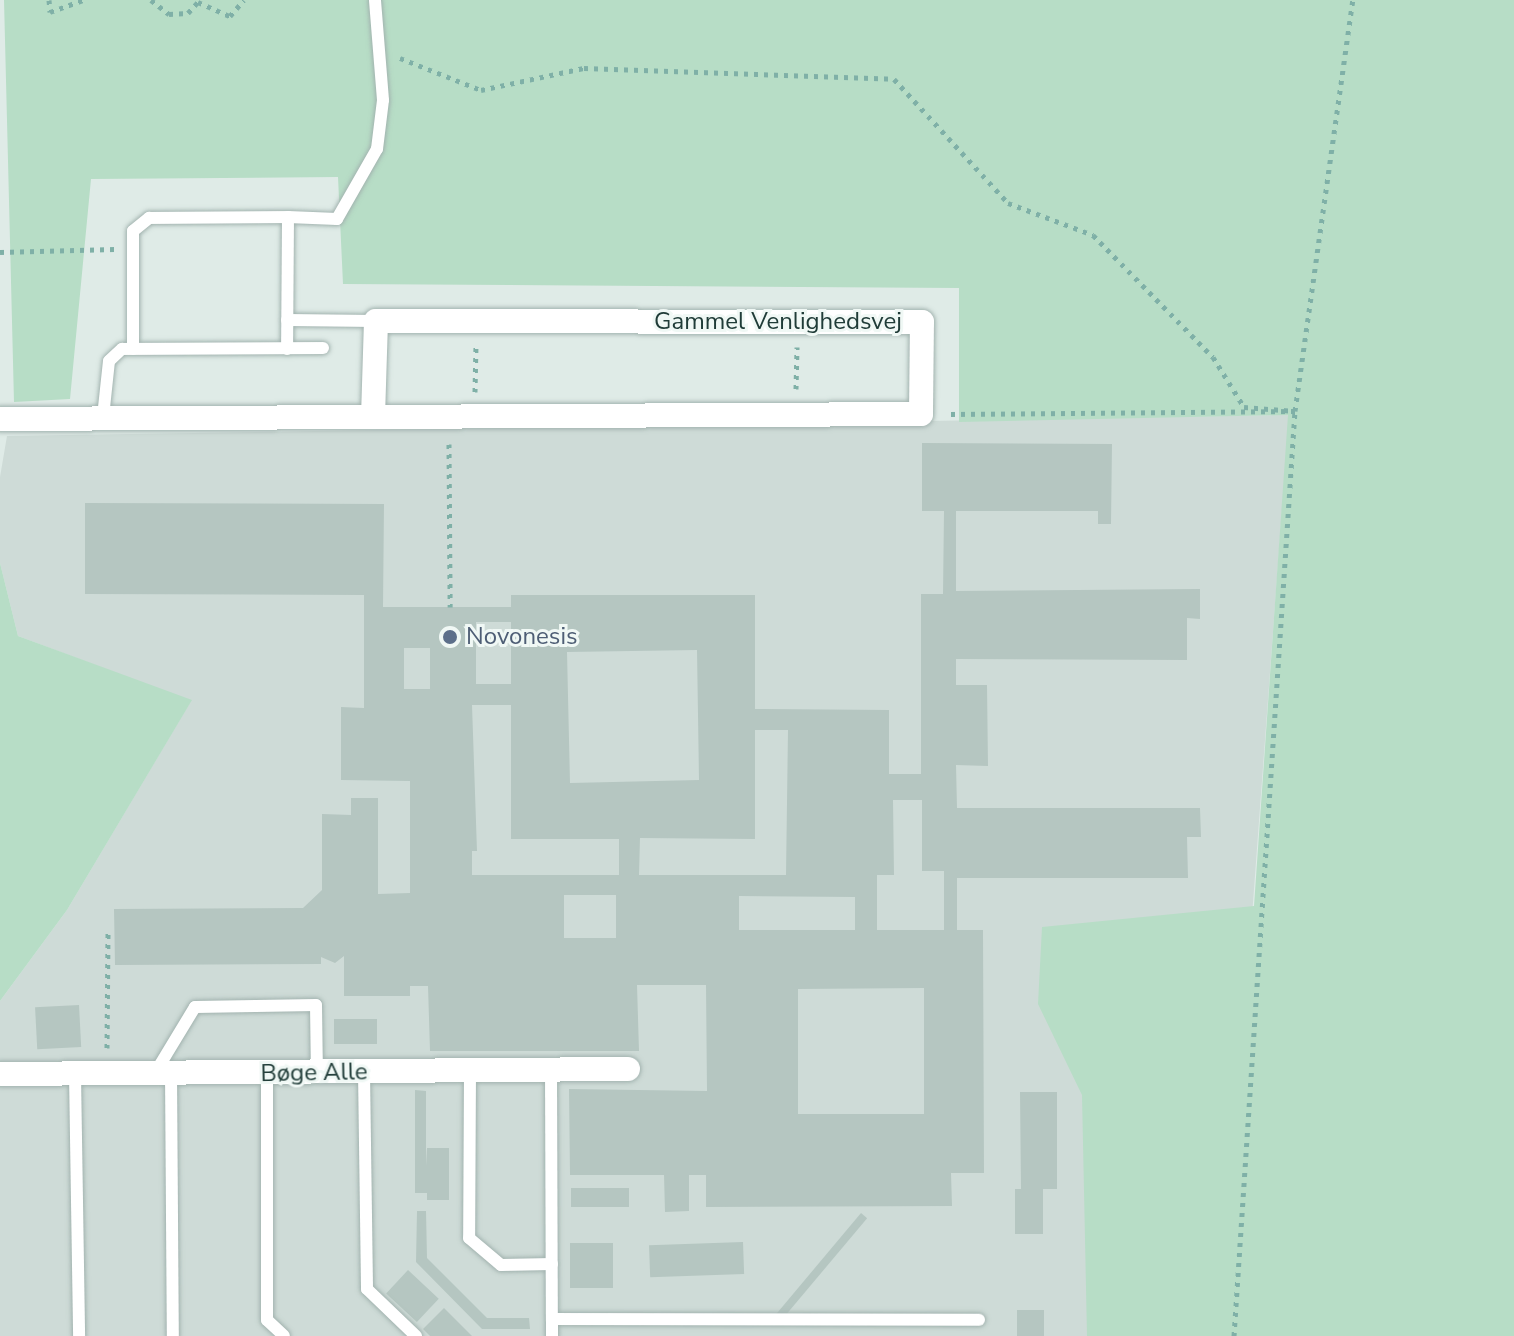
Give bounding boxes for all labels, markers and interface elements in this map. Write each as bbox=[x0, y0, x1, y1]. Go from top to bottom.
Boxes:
street label: Gammel Venlighedsvej bbox=[654, 308, 902, 336]
place label: Novonesis bbox=[466, 623, 578, 651]
marker: Novonesis bbox=[441, 628, 459, 646]
street label: Bøge Alle bbox=[260, 1058, 368, 1088]

